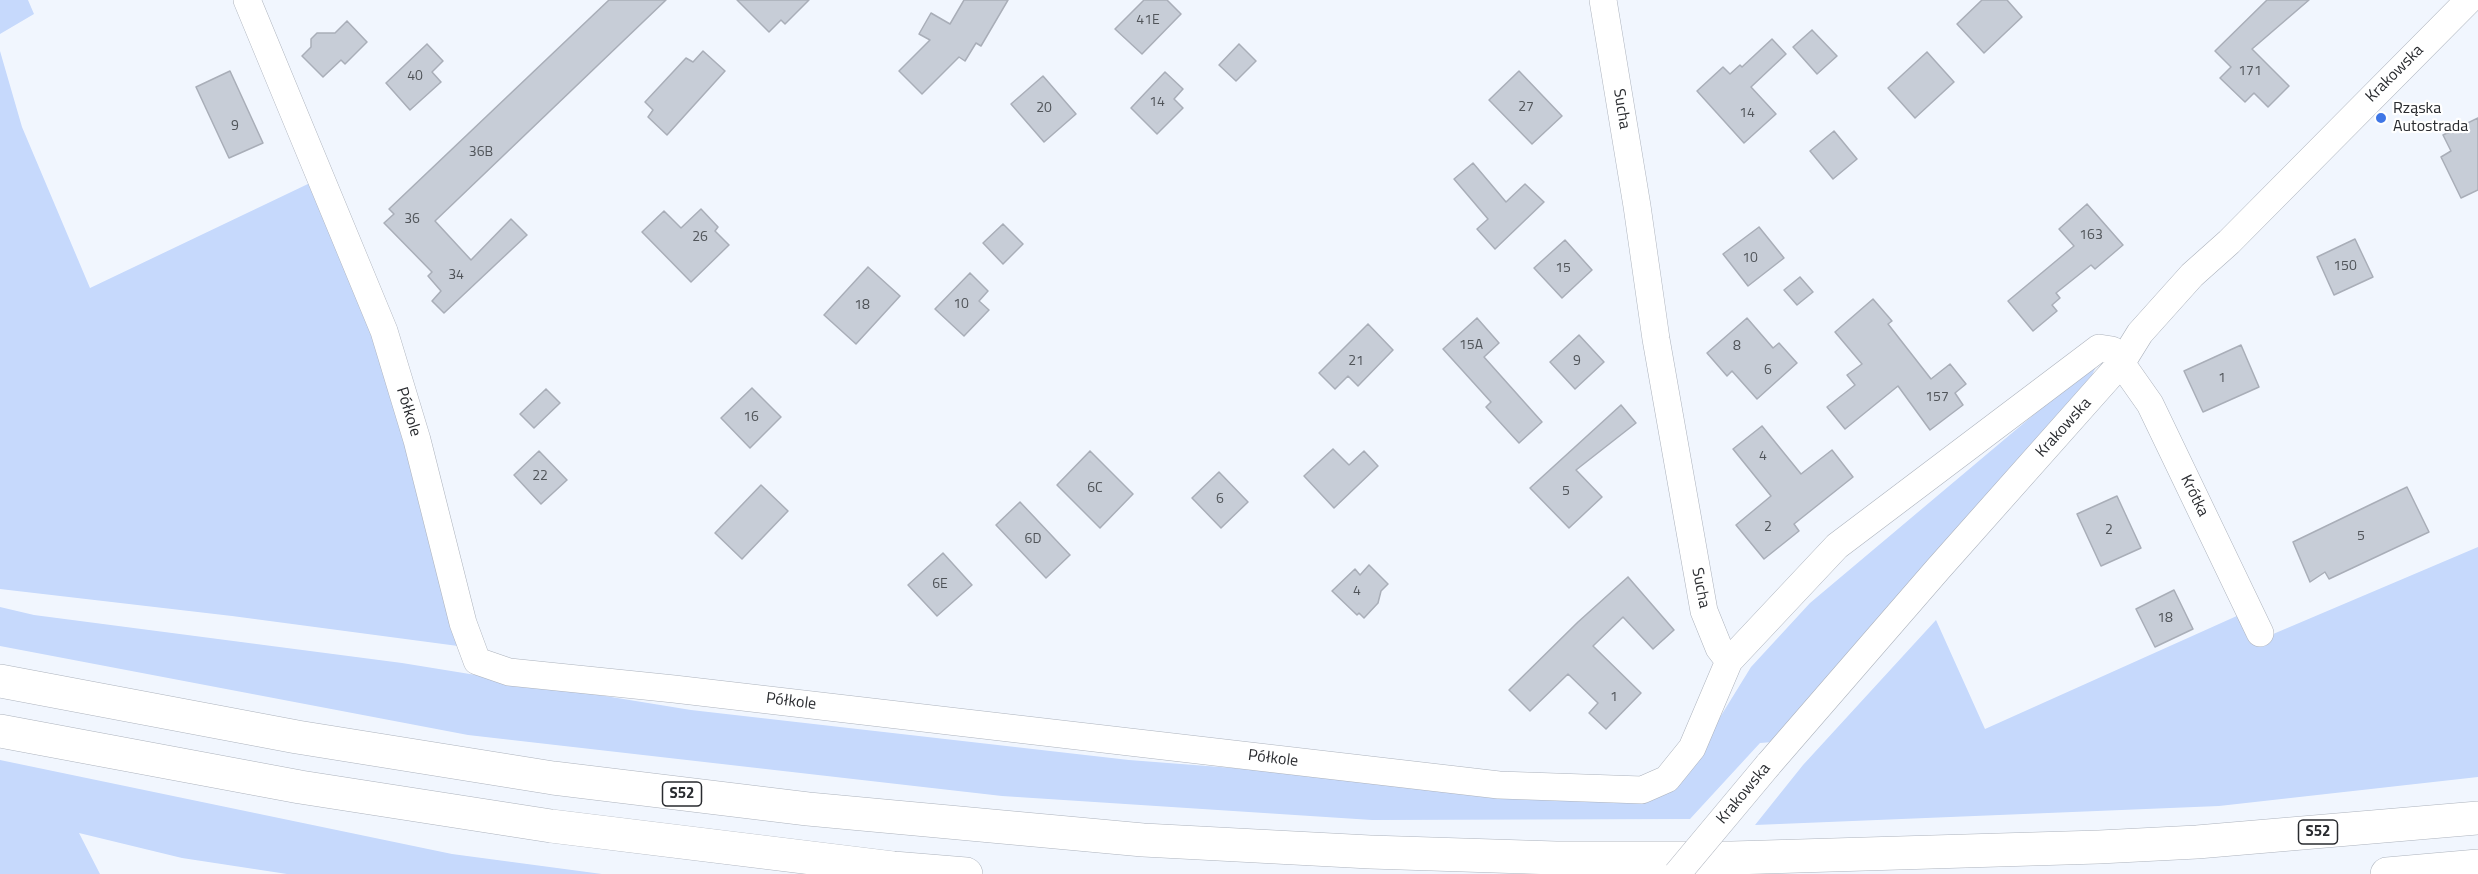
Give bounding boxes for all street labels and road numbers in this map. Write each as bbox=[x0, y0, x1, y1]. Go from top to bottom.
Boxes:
street label: Krakowska bbox=[2362, 41, 2428, 107]
street label: Sucha bbox=[1608, 87, 1634, 131]
street label: Półkole bbox=[391, 385, 425, 439]
street label: Krakowska bbox=[2032, 394, 2096, 462]
street label: Krótka bbox=[2176, 472, 2212, 520]
street label: Sucha bbox=[1687, 566, 1713, 610]
street label: Półkole bbox=[765, 689, 817, 715]
street label: Półkole bbox=[1247, 746, 1299, 772]
street label: Krakowska bbox=[1713, 760, 1775, 828]
road number: S52 bbox=[662, 782, 702, 806]
road number: S52 bbox=[2298, 820, 2338, 844]

